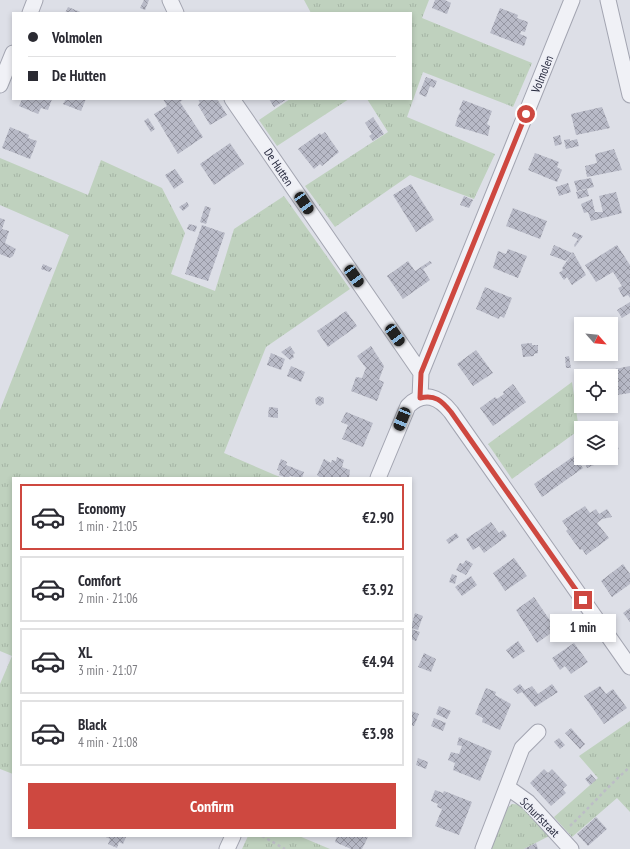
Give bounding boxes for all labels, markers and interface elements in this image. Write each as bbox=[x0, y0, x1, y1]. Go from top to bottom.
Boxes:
text: Volmolen bbox=[52, 28, 102, 47]
street label: Volmolen bbox=[527, 53, 556, 96]
text: De Hutten bbox=[52, 66, 106, 85]
route start bbox=[517, 105, 535, 123]
street label: De Hutten bbox=[261, 145, 297, 189]
car bbox=[292, 190, 316, 216]
car bbox=[342, 263, 366, 289]
north arrow bbox=[574, 317, 618, 361]
map controls bbox=[574, 317, 618, 465]
car bbox=[383, 322, 407, 348]
button: locate bbox=[574, 369, 618, 413]
car bbox=[392, 406, 412, 432]
button: layers bbox=[574, 421, 618, 465]
icon: car bbox=[30, 499, 66, 535]
text: Economy bbox=[78, 499, 126, 518]
text: €2.90 bbox=[362, 508, 394, 527]
text: 1 min · 21:05 bbox=[78, 518, 138, 535]
icon: car bbox=[30, 571, 66, 607]
text: Comfort bbox=[78, 571, 121, 590]
text: €3.92 bbox=[362, 580, 394, 599]
text: 2 min · 21:06 bbox=[78, 590, 138, 607]
route end bbox=[574, 591, 592, 609]
callout: 1 min bbox=[550, 614, 616, 642]
text: 1 min bbox=[570, 619, 596, 636]
icon: car bbox=[30, 643, 66, 679]
text: XL bbox=[78, 643, 92, 662]
text: €4.94 bbox=[362, 652, 394, 671]
text: 3 min · 21:07 bbox=[78, 662, 138, 679]
icon: car bbox=[30, 715, 66, 751]
text: Black bbox=[78, 715, 107, 734]
text: €3.98 bbox=[362, 724, 394, 743]
text: 4 min · 21:08 bbox=[78, 734, 138, 751]
button: Confirm bbox=[28, 783, 396, 829]
street label: Schurfstraat bbox=[517, 794, 563, 840]

